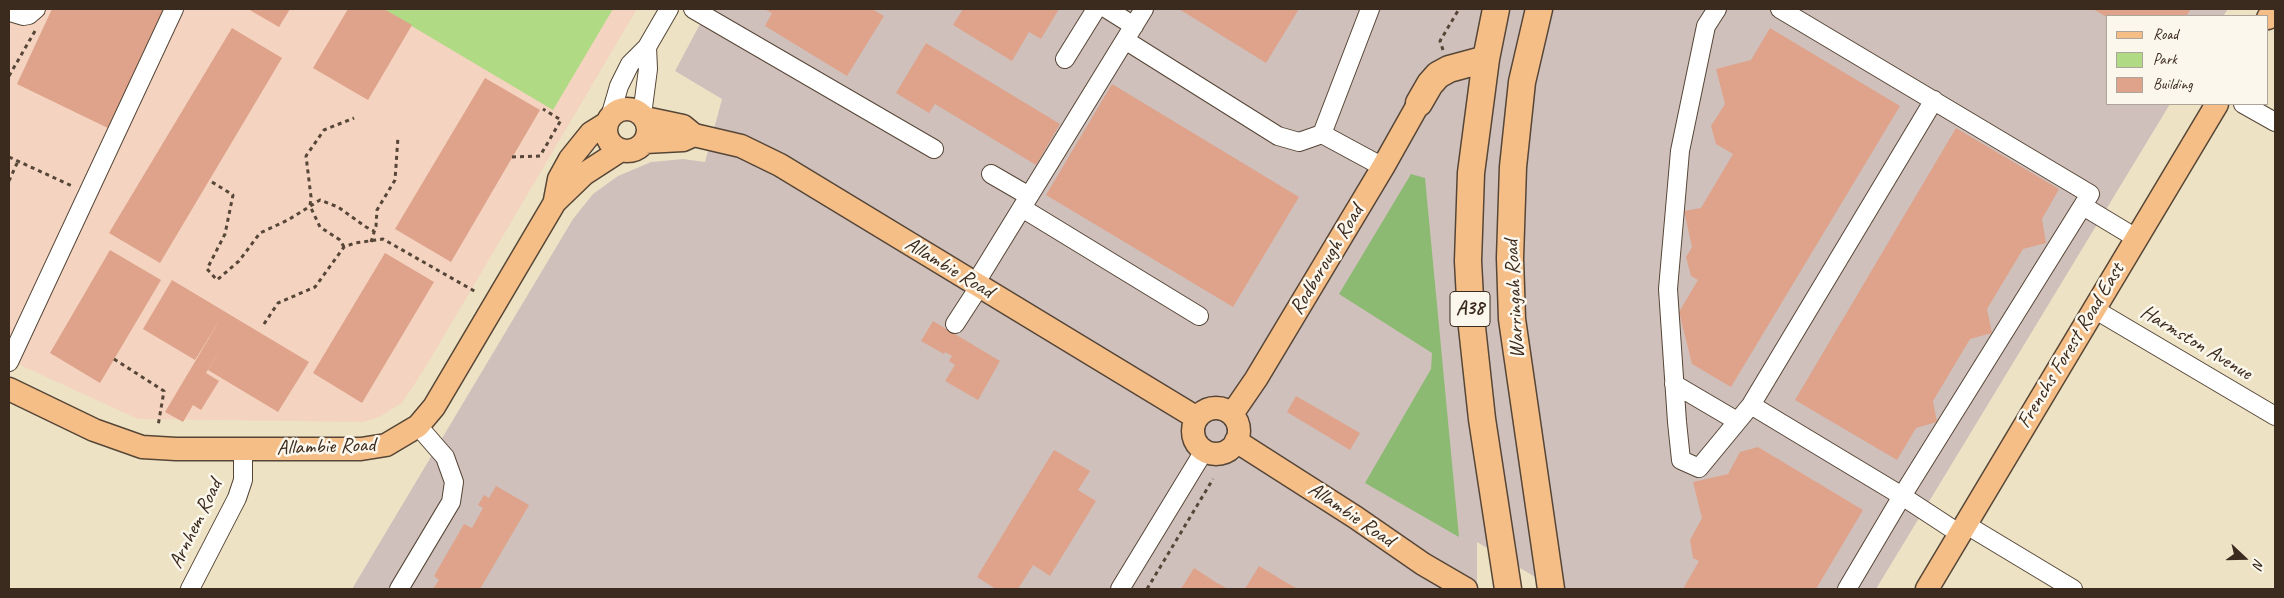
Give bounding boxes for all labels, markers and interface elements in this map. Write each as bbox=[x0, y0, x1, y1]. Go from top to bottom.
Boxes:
legend bbox=[2106, 15, 2269, 105]
text: Road bbox=[2153, 25, 2178, 44]
text: Park bbox=[2153, 50, 2177, 69]
text: Building bbox=[2153, 75, 2192, 94]
street label: Rodborough Road bbox=[1284, 201, 1370, 319]
street label: Allambie Road bbox=[900, 232, 998, 304]
street label: Warringah Road bbox=[1499, 239, 1531, 359]
street label: Frenchs Forest Road East bbox=[2012, 259, 2130, 433]
road number: A38 bbox=[1450, 292, 1490, 326]
street label: Harmston Avenue bbox=[2136, 300, 2256, 386]
street label: Allambie Road bbox=[276, 433, 376, 461]
street label: Arnhem Road bbox=[164, 475, 228, 573]
street label: Allambie Road bbox=[1303, 477, 1399, 553]
north arrow bbox=[2219, 533, 2269, 583]
text: N bbox=[2249, 556, 2268, 571]

